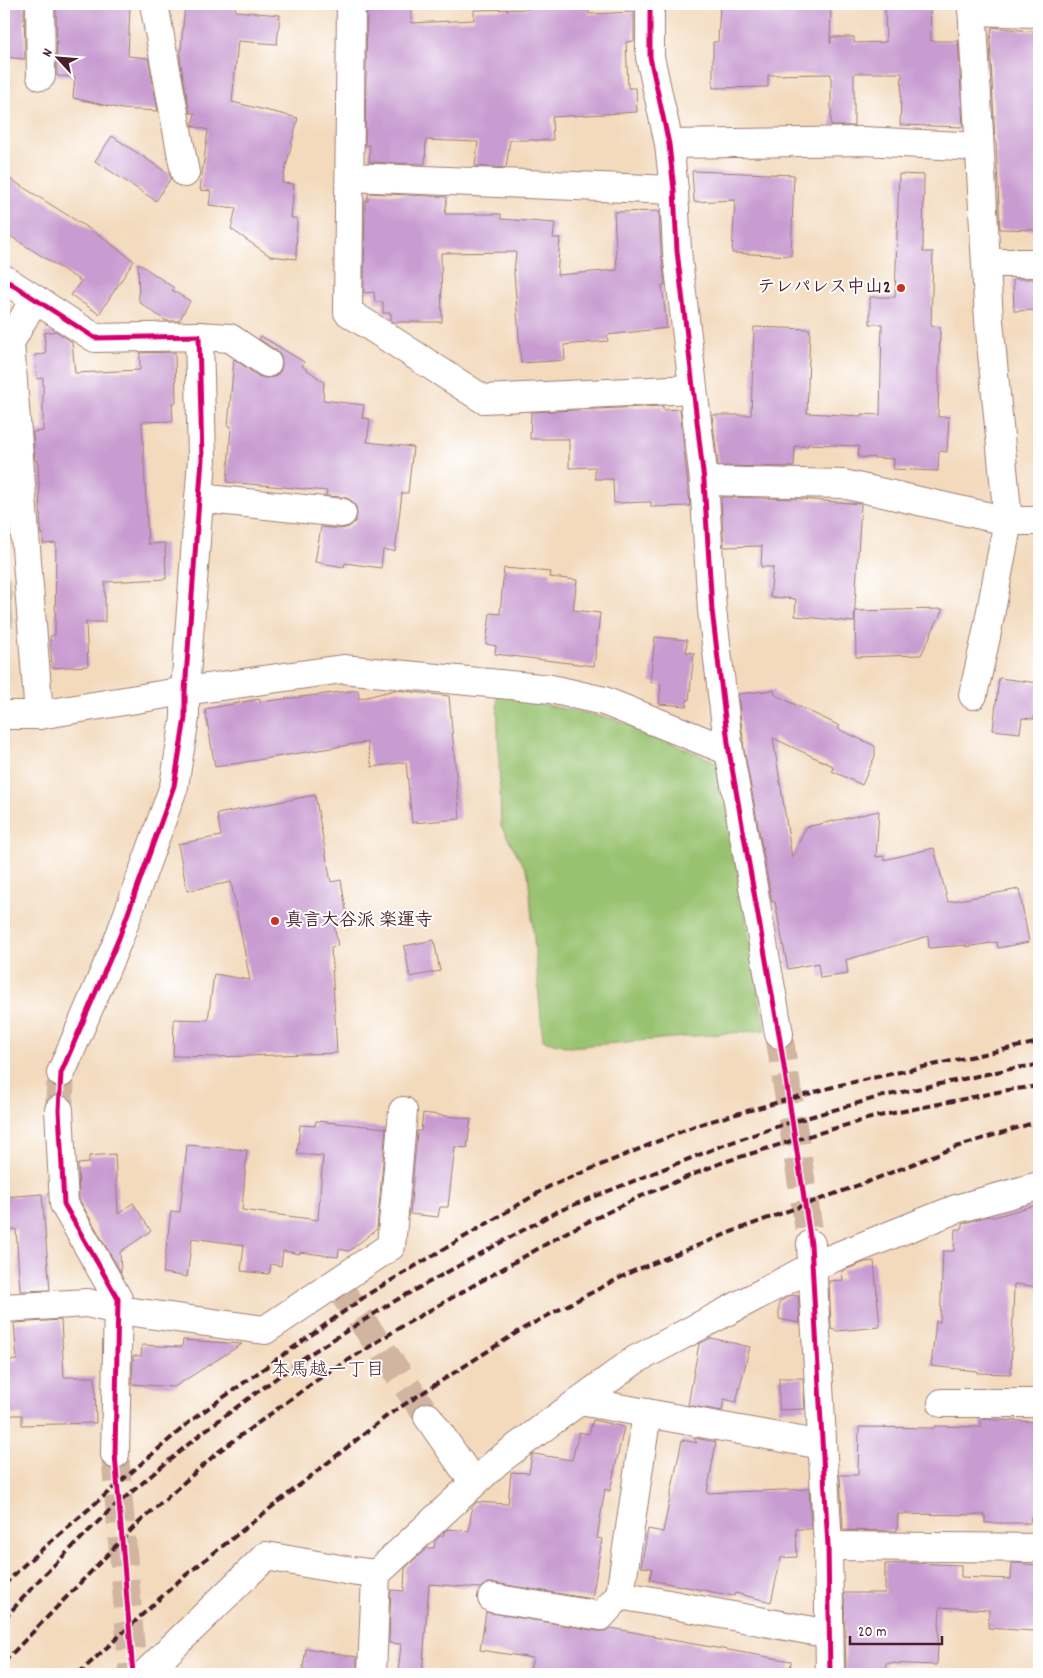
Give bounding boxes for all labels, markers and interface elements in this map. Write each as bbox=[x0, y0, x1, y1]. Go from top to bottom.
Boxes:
north arrow bbox=[32, 32, 82, 82]
text: N bbox=[38, 46, 59, 61]
place label: テレパレス中山2 bbox=[757, 276, 891, 301]
marker: テレパレス中山2 bbox=[895, 282, 907, 294]
place label: 真言大谷派 楽運寺 bbox=[285, 909, 433, 934]
marker: 真言大谷派 楽運寺 bbox=[269, 915, 281, 927]
district label: 本馬越一丁目 bbox=[271, 1358, 385, 1385]
scale bar bbox=[850, 1613, 943, 1645]
text: 20 m bbox=[858, 1622, 886, 1644]

